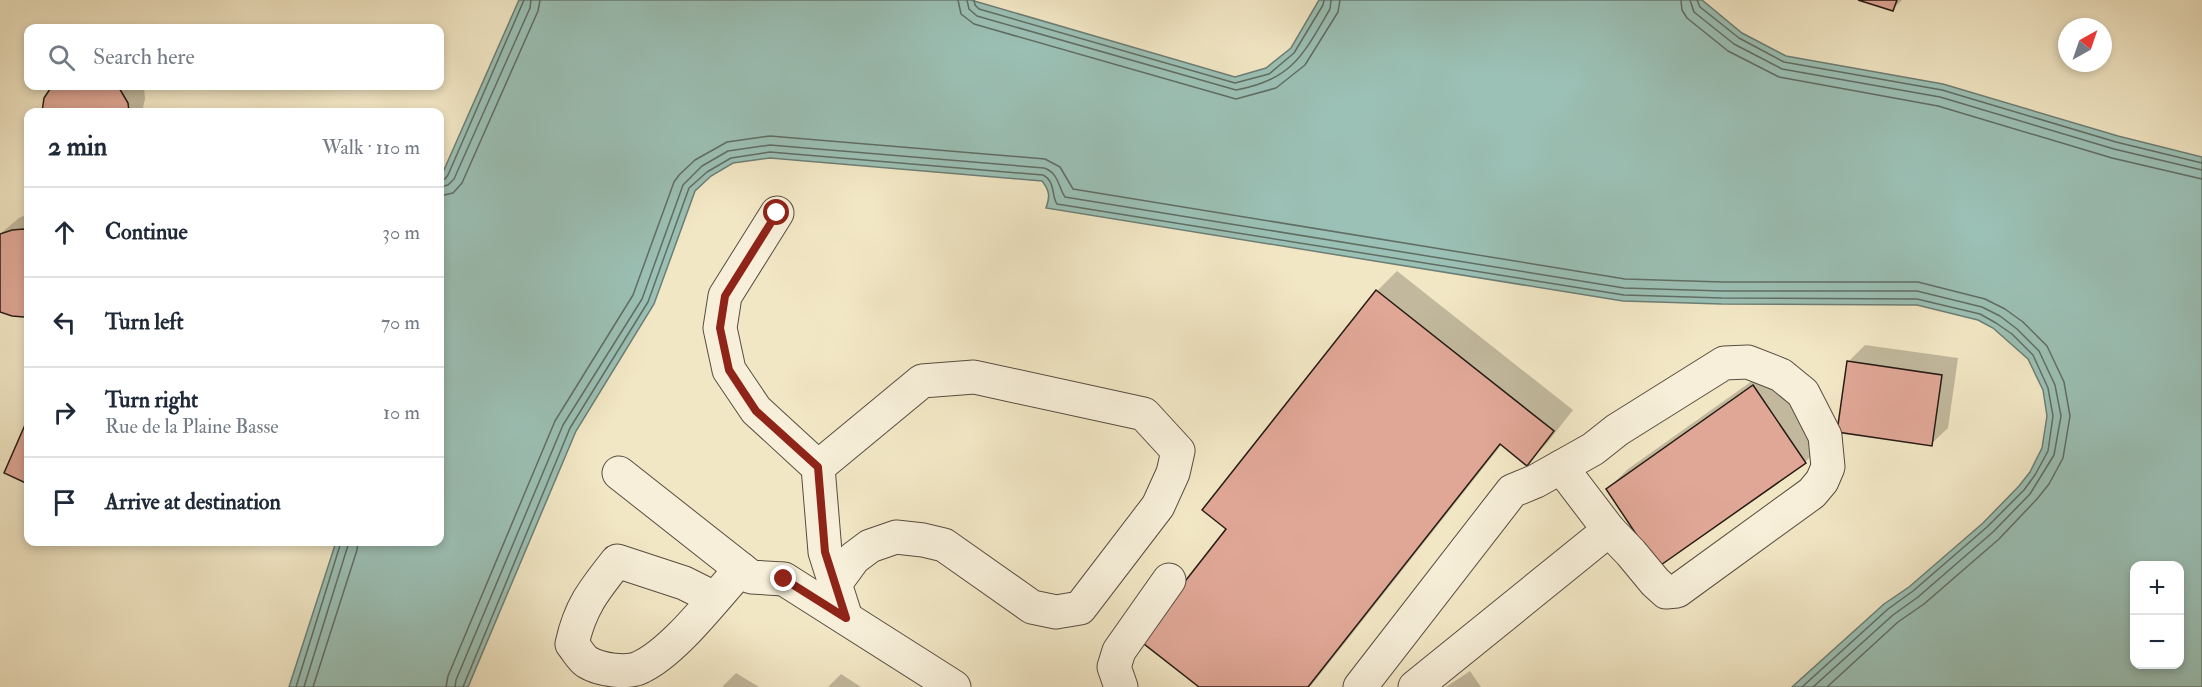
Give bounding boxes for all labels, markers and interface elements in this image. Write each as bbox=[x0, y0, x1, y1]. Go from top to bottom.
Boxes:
north arrow bbox=[2058, 18, 2112, 72]
search box bbox=[24, 24, 444, 90]
icon: search bbox=[45, 41, 78, 74]
text: Search here bbox=[93, 43, 195, 71]
text: 2 min bbox=[48, 131, 107, 163]
text: Walk · 110 m bbox=[322, 135, 420, 160]
route start bbox=[763, 199, 789, 225]
icon: ahead bbox=[48, 216, 81, 249]
text: Continue bbox=[105, 218, 188, 246]
text: 30 m bbox=[382, 220, 420, 245]
icon: left bbox=[48, 306, 81, 339]
text: Turn left bbox=[105, 308, 184, 336]
text: 70 m bbox=[381, 310, 420, 335]
text: Turn right bbox=[105, 386, 198, 414]
icon: right bbox=[48, 396, 81, 429]
text: 10 m bbox=[383, 400, 420, 425]
text: Rue de la Plaine Basse bbox=[105, 414, 279, 439]
icon: arrive bbox=[48, 486, 81, 519]
text: Arrive at destination bbox=[105, 488, 281, 516]
map controls bbox=[2130, 561, 2184, 669]
button: + bbox=[2130, 561, 2184, 615]
route end bbox=[770, 565, 796, 591]
button: − bbox=[2130, 615, 2184, 669]

